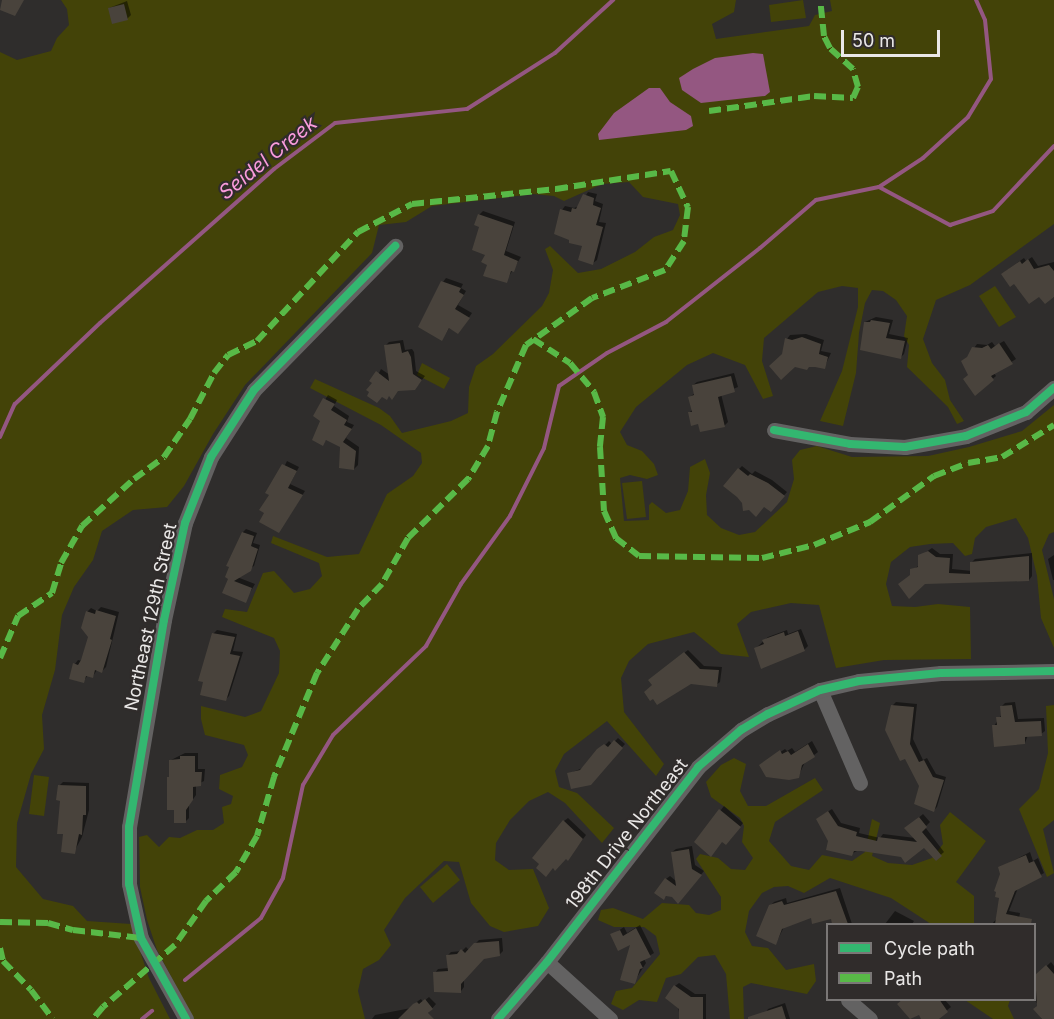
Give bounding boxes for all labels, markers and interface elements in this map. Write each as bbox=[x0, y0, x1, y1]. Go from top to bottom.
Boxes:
scale bar bbox=[844, 18, 943, 56]
text: 50 m bbox=[852, 30, 895, 51]
water label: Seidel Creek bbox=[214, 111, 322, 205]
street label: Northeast 129th Street bbox=[121, 521, 181, 713]
street label: 198th Drive Northeast bbox=[562, 754, 692, 914]
legend bbox=[826, 923, 1036, 1001]
text: Cycle path bbox=[884, 938, 975, 959]
text: Path bbox=[884, 968, 922, 989]

